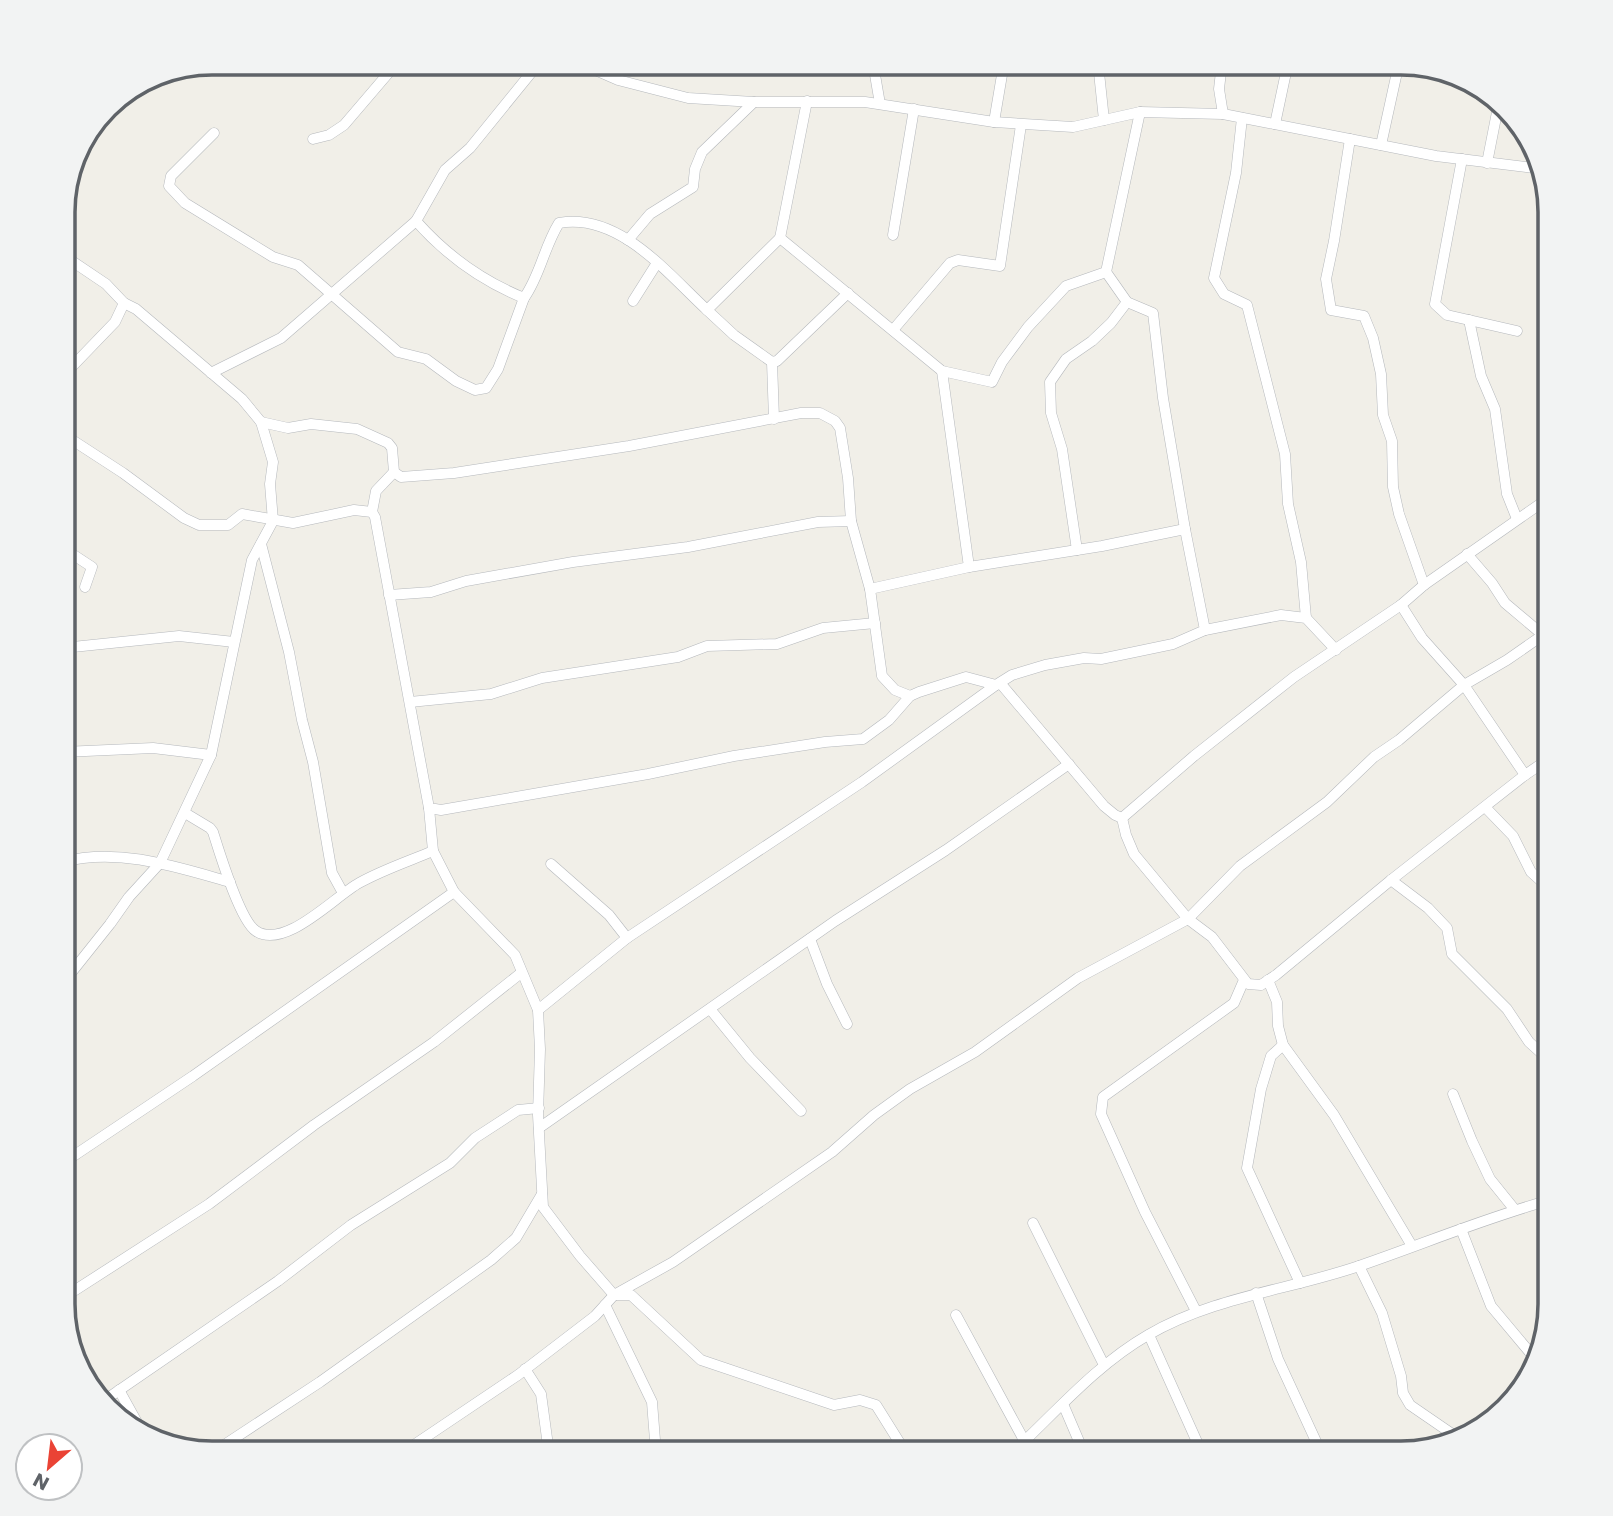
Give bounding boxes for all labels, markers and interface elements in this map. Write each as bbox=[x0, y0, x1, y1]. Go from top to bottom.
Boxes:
north arrow bbox=[14, 1432, 84, 1502]
text: N bbox=[29, 1466, 54, 1497]

